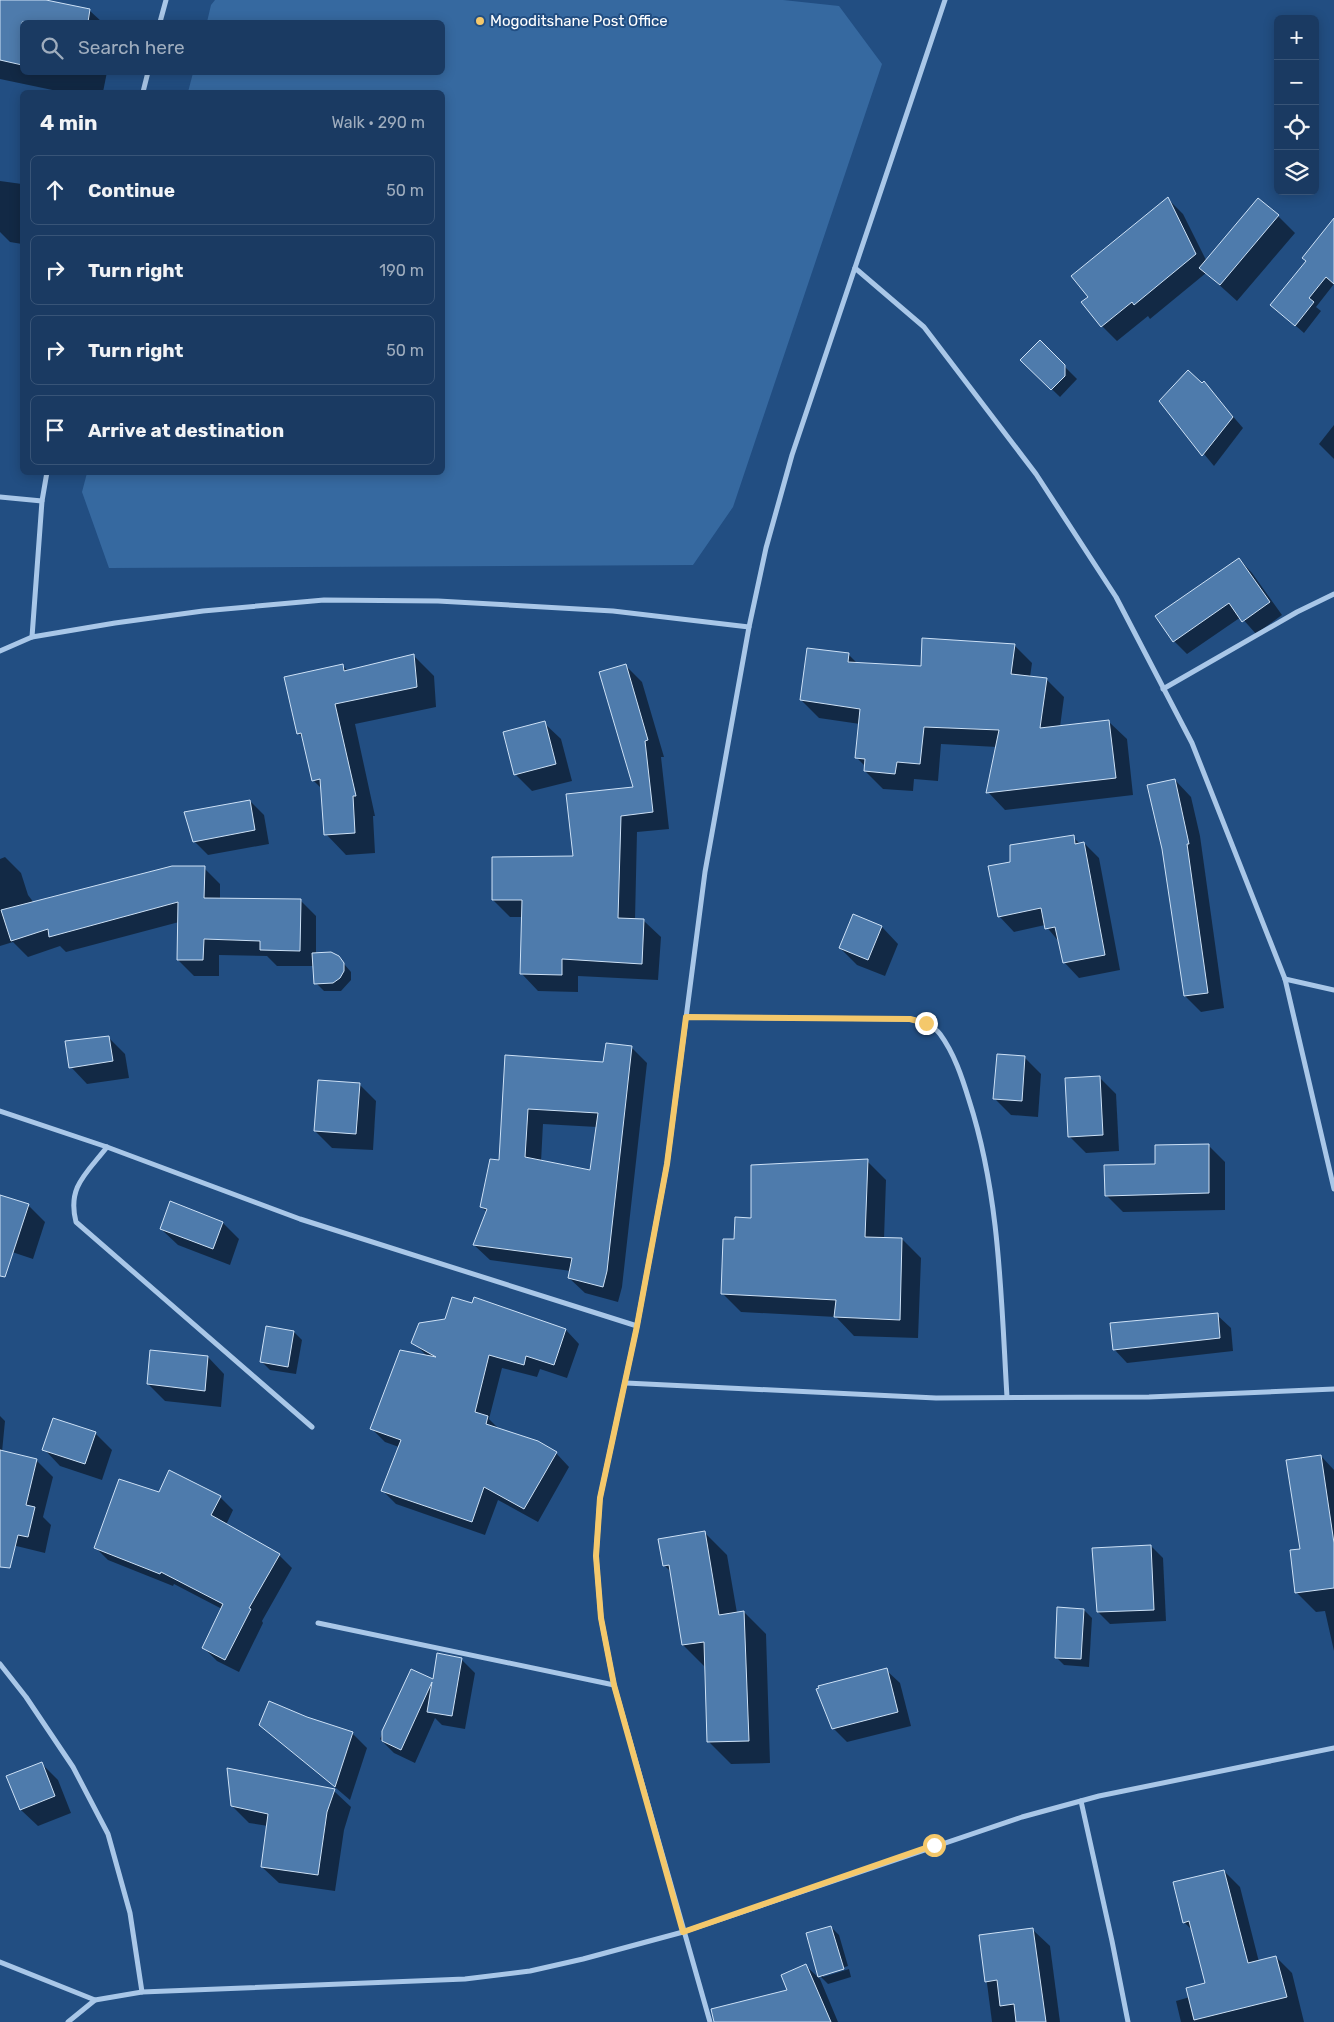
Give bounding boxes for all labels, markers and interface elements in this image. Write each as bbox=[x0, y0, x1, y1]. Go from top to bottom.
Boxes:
place label: Mogoditshane Post Office bbox=[490, 12, 668, 30]
marker: Mogoditshane Post Office bbox=[474, 15, 486, 27]
map controls bbox=[1274, 15, 1319, 195]
button: + bbox=[1274, 15, 1319, 60]
search box bbox=[20, 20, 445, 75]
icon: search bbox=[38, 34, 66, 62]
text: Search here bbox=[78, 36, 185, 59]
button: − bbox=[1274, 60, 1319, 105]
button: locate bbox=[1274, 105, 1319, 150]
text: 4 min bbox=[40, 110, 98, 135]
text: Walk · 290 m bbox=[331, 113, 425, 132]
button: layers bbox=[1274, 150, 1319, 195]
icon: ahead bbox=[41, 176, 69, 204]
text: Continue bbox=[88, 179, 175, 202]
text: 50 m bbox=[386, 181, 424, 200]
icon: right bbox=[41, 256, 69, 284]
text: Turn right bbox=[88, 259, 183, 282]
text: 190 m bbox=[379, 261, 424, 280]
icon: right bbox=[41, 336, 69, 364]
text: Turn right bbox=[88, 339, 183, 362]
text: 50 m bbox=[386, 341, 424, 360]
icon: arrive bbox=[41, 416, 69, 444]
text: Arrive at destination bbox=[88, 419, 284, 442]
route end bbox=[915, 1012, 938, 1035]
route start bbox=[923, 1834, 946, 1857]

